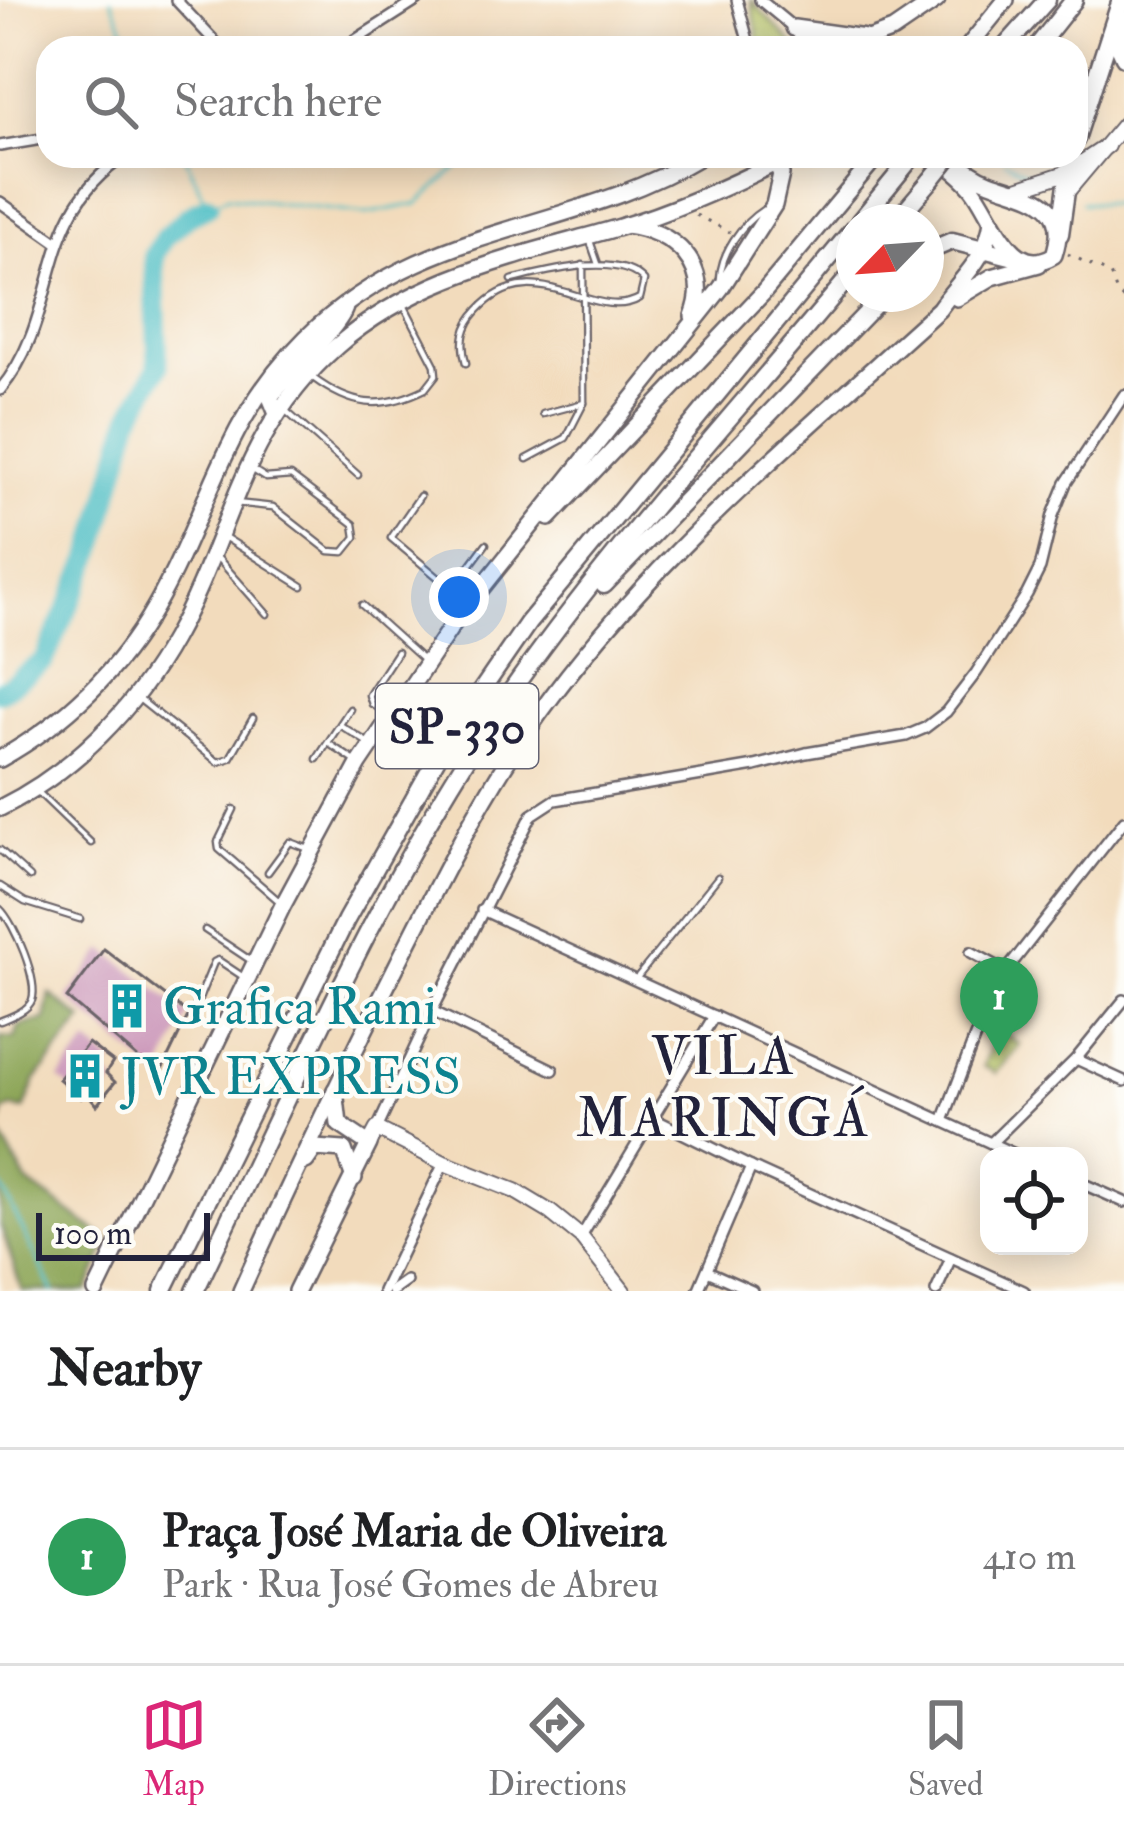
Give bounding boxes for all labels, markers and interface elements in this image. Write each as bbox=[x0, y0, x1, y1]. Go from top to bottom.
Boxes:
search box bbox=[36, 36, 1088, 168]
icon: search bbox=[78, 69, 144, 135]
text: Search here bbox=[174, 74, 382, 130]
north arrow bbox=[836, 204, 944, 312]
your location bbox=[429, 567, 489, 627]
road number: SP-330 bbox=[376, 684, 538, 768]
pin: 1 bbox=[960, 957, 1038, 1056]
place label: Grafica Rami bbox=[163, 976, 437, 1040]
building icon: Grafica Rami bbox=[102, 981, 152, 1031]
district label: VILA MARINGÁ bbox=[576, 1023, 872, 1153]
place label: JVR EXPRESS bbox=[119, 1046, 461, 1110]
building icon: JVR EXPRESS bbox=[60, 1051, 110, 1101]
map controls bbox=[980, 1147, 1088, 1255]
button: locate bbox=[980, 1147, 1088, 1255]
scale bar bbox=[36, 1207, 210, 1260]
text: 100 m bbox=[54, 1213, 132, 1254]
text: Nearby bbox=[48, 1337, 201, 1401]
text: Praça José Maria de Oliveira bbox=[162, 1504, 666, 1560]
text: 1 bbox=[80, 1532, 94, 1581]
text: 410 m bbox=[983, 1532, 1076, 1581]
text: Park · Rua José Gomes de Abreu bbox=[162, 1560, 659, 1609]
tab: Map bbox=[141, 1692, 207, 1805]
tab: Directions bbox=[488, 1692, 627, 1805]
tab: Saved bbox=[908, 1692, 983, 1805]

